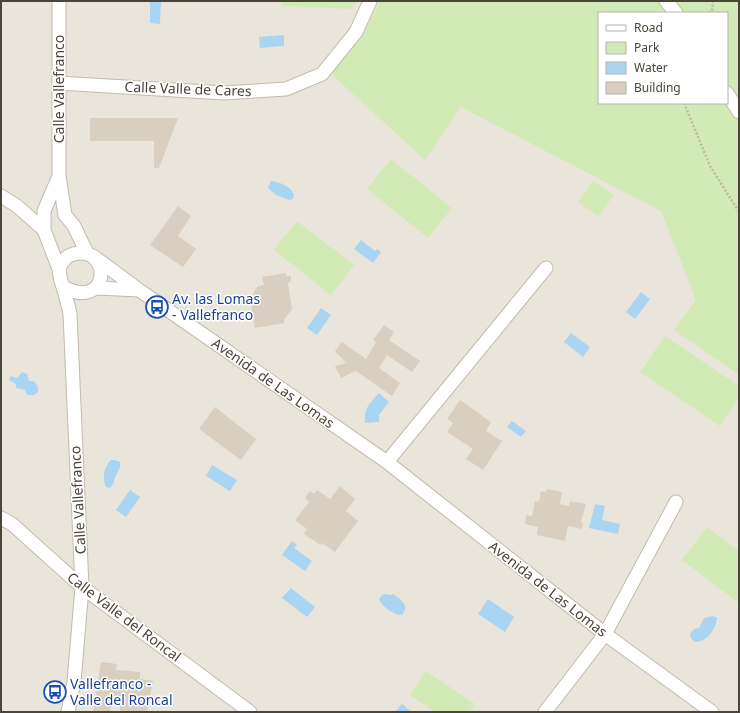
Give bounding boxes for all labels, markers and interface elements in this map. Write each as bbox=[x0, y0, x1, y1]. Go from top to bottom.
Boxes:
legend bbox=[598, 12, 728, 104]
text: Road bbox=[634, 19, 663, 36]
street label: Calle Vallefranco bbox=[49, 35, 68, 143]
text: Park bbox=[634, 39, 660, 56]
text: Water bbox=[634, 59, 668, 76]
street label: Calle Valle de Cares bbox=[124, 77, 252, 100]
text: Building bbox=[634, 79, 681, 96]
place label: Av. las Lomas - Vallefranco bbox=[172, 289, 260, 324]
bus stop icon: Av. las Lomas - Vallefranco bbox=[144, 294, 170, 320]
street label: Avenida de Las Lomas bbox=[208, 333, 339, 432]
street label: Calle Vallefranco bbox=[65, 445, 90, 555]
street label: Avenida de Las Lomas bbox=[485, 536, 612, 641]
street label: Calle Valle del Roncal bbox=[63, 567, 185, 666]
place label: Vallefranco - Valle del Roncal bbox=[70, 674, 173, 709]
bus stop icon: Vallefranco - Valle del Roncal bbox=[42, 679, 68, 705]

